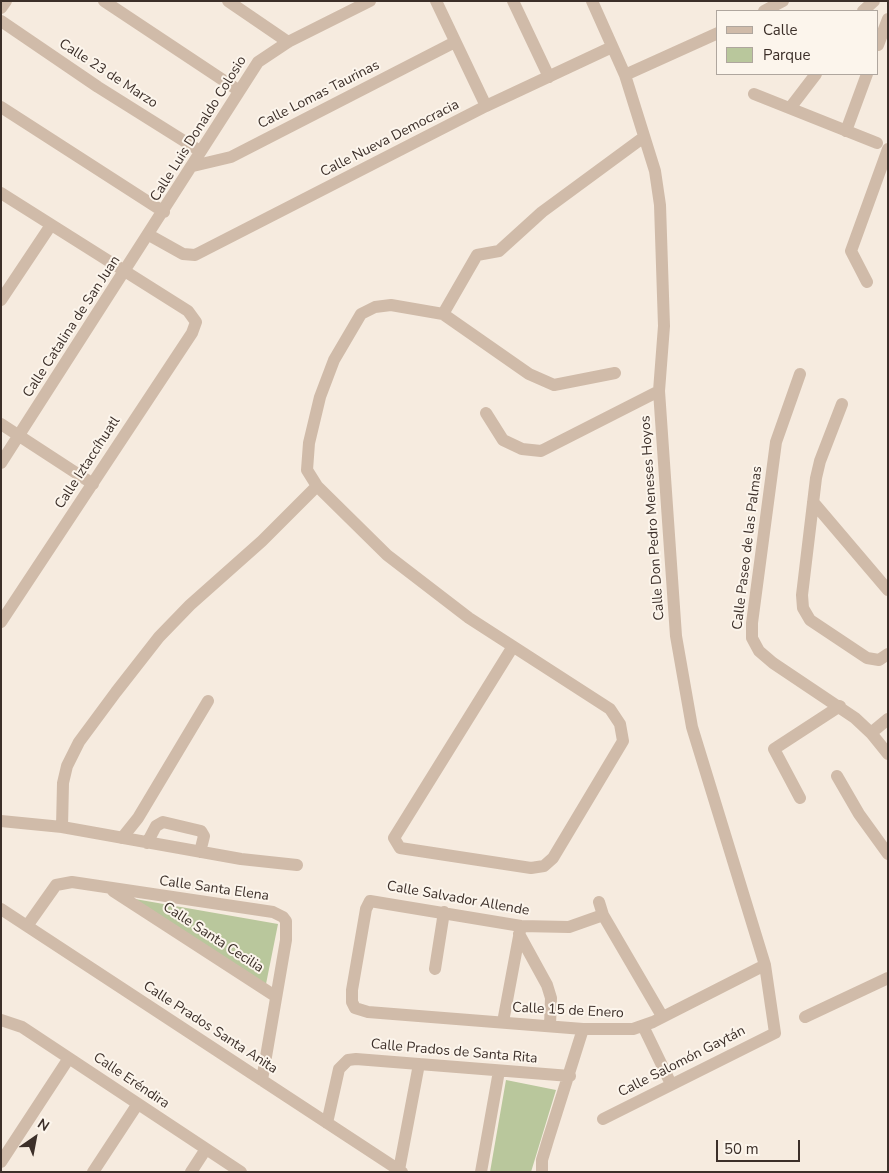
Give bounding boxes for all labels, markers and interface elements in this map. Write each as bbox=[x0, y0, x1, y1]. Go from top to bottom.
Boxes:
legend bbox=[716, 10, 879, 75]
text: Calle bbox=[763, 20, 798, 40]
street label: Calle 23 de Marzo bbox=[56, 36, 160, 112]
text: Parque bbox=[763, 45, 811, 65]
street label: Calle Luis Donaldo Colosio bbox=[147, 53, 251, 205]
street label: Calle Lomas Taurinas bbox=[256, 57, 382, 133]
street label: Calle Nueva Democracia bbox=[318, 97, 462, 181]
street label: Calle Catalina de San Juan bbox=[20, 253, 124, 401]
street label: Calle Iztaccíhuatl bbox=[52, 414, 124, 512]
street label: Calle Don Pedro Meneses Hoyos bbox=[637, 415, 669, 621]
street label: Calle Paseo de las Palmas bbox=[730, 465, 766, 631]
street label: Calle Santa Elena bbox=[158, 873, 270, 905]
street label: Calle Salvador Allende bbox=[385, 878, 531, 920]
street label: Calle Santa Cecilia bbox=[159, 899, 267, 977]
street label: Calle Prados Santa Anita bbox=[140, 978, 280, 1078]
street label: Calle 15 de Enero bbox=[512, 1000, 624, 1022]
street label: Calle Salomón Gaytán bbox=[616, 1023, 748, 1101]
street label: Calle Prados de Santa Rita bbox=[370, 1036, 538, 1068]
street label: Calle Eréndira bbox=[90, 1049, 172, 1113]
north arrow bbox=[10, 1113, 60, 1163]
text: N bbox=[34, 1114, 53, 1136]
scale bar bbox=[719, 1130, 803, 1162]
text: 50 m bbox=[724, 1139, 759, 1159]

